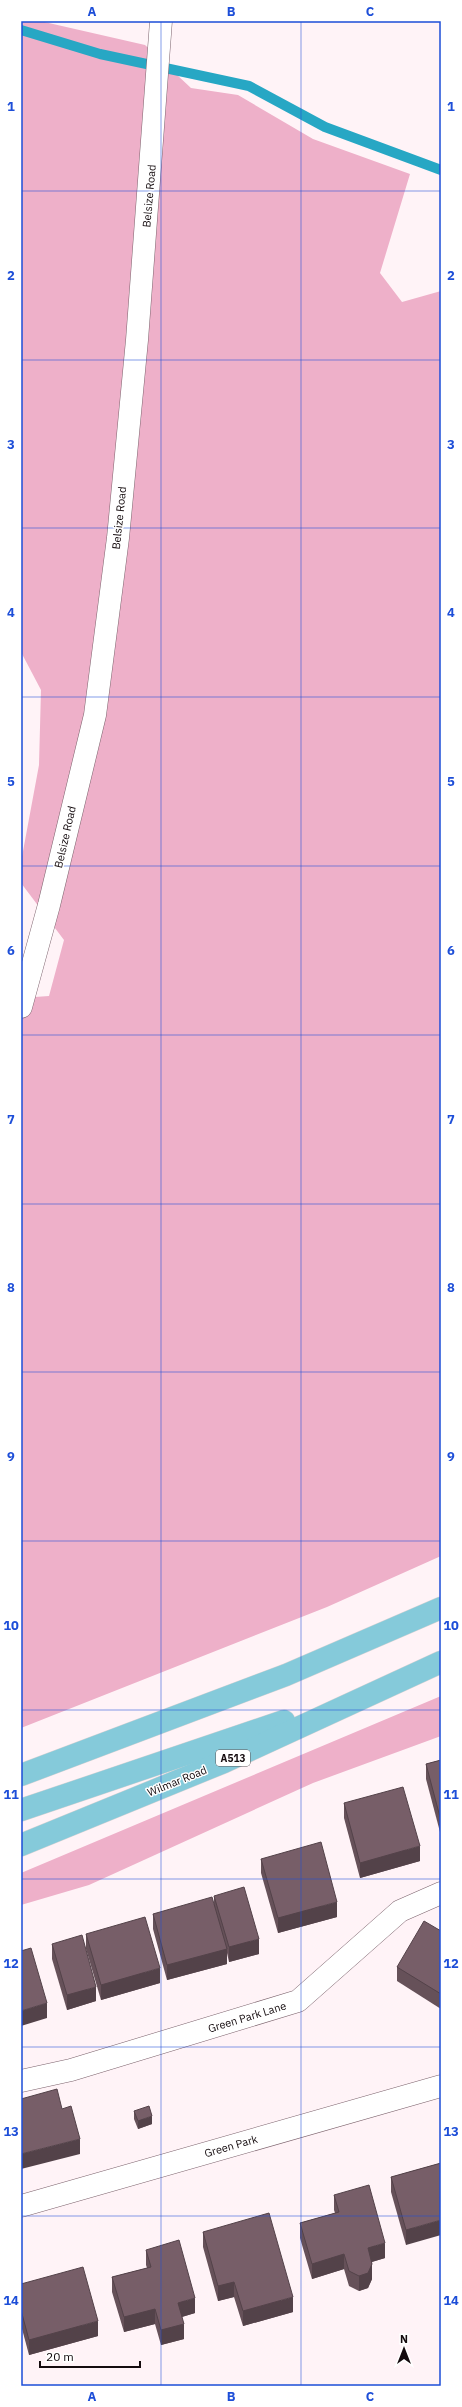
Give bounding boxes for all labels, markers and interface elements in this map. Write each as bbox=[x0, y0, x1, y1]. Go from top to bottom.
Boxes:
text: A bbox=[88, 3, 97, 20]
text: B bbox=[227, 3, 236, 20]
text: C bbox=[366, 3, 375, 20]
text: 1 bbox=[7, 98, 15, 115]
text: 1 bbox=[447, 98, 455, 115]
street label: Belsize Road bbox=[139, 164, 159, 228]
text: 2 bbox=[7, 267, 15, 284]
text: 2 bbox=[447, 267, 455, 284]
text: 3 bbox=[7, 436, 15, 453]
text: 3 bbox=[447, 436, 455, 453]
street label: Belsize Road bbox=[109, 486, 129, 550]
text: 4 bbox=[7, 604, 15, 621]
text: 4 bbox=[447, 604, 455, 621]
text: 5 bbox=[7, 773, 15, 790]
text: 5 bbox=[447, 773, 455, 790]
street label: Belsize Road bbox=[51, 805, 79, 869]
text: 6 bbox=[7, 942, 15, 959]
text: 6 bbox=[447, 942, 455, 959]
text: 7 bbox=[7, 1111, 15, 1128]
text: 7 bbox=[447, 1111, 455, 1128]
text: 8 bbox=[7, 1279, 15, 1296]
text: 8 bbox=[447, 1279, 455, 1296]
text: 9 bbox=[7, 1448, 15, 1465]
text: 9 bbox=[447, 1448, 455, 1465]
text: 10 bbox=[3, 1617, 19, 1634]
text: 10 bbox=[443, 1617, 459, 1634]
road number: A513 bbox=[216, 1750, 250, 1766]
street label: Wilmar Road bbox=[145, 1763, 209, 1799]
text: 11 bbox=[3, 1786, 19, 1803]
text: 11 bbox=[443, 1786, 459, 1803]
text: 12 bbox=[3, 1955, 19, 1972]
text: 12 bbox=[443, 1955, 459, 1972]
street label: Green Park Lane bbox=[206, 1998, 288, 2036]
text: 13 bbox=[3, 2123, 19, 2140]
text: 13 bbox=[443, 2123, 459, 2140]
street label: Green Park bbox=[203, 2132, 259, 2160]
text: 14 bbox=[3, 2292, 19, 2309]
text: 14 bbox=[443, 2292, 459, 2309]
north arrow bbox=[384, 2329, 424, 2369]
text: N bbox=[400, 2332, 408, 2346]
scale bar bbox=[40, 2343, 140, 2369]
text: 20 m bbox=[46, 2349, 74, 2364]
text: A bbox=[88, 2388, 97, 2405]
text: B bbox=[227, 2388, 236, 2405]
text: C bbox=[366, 2388, 375, 2405]

